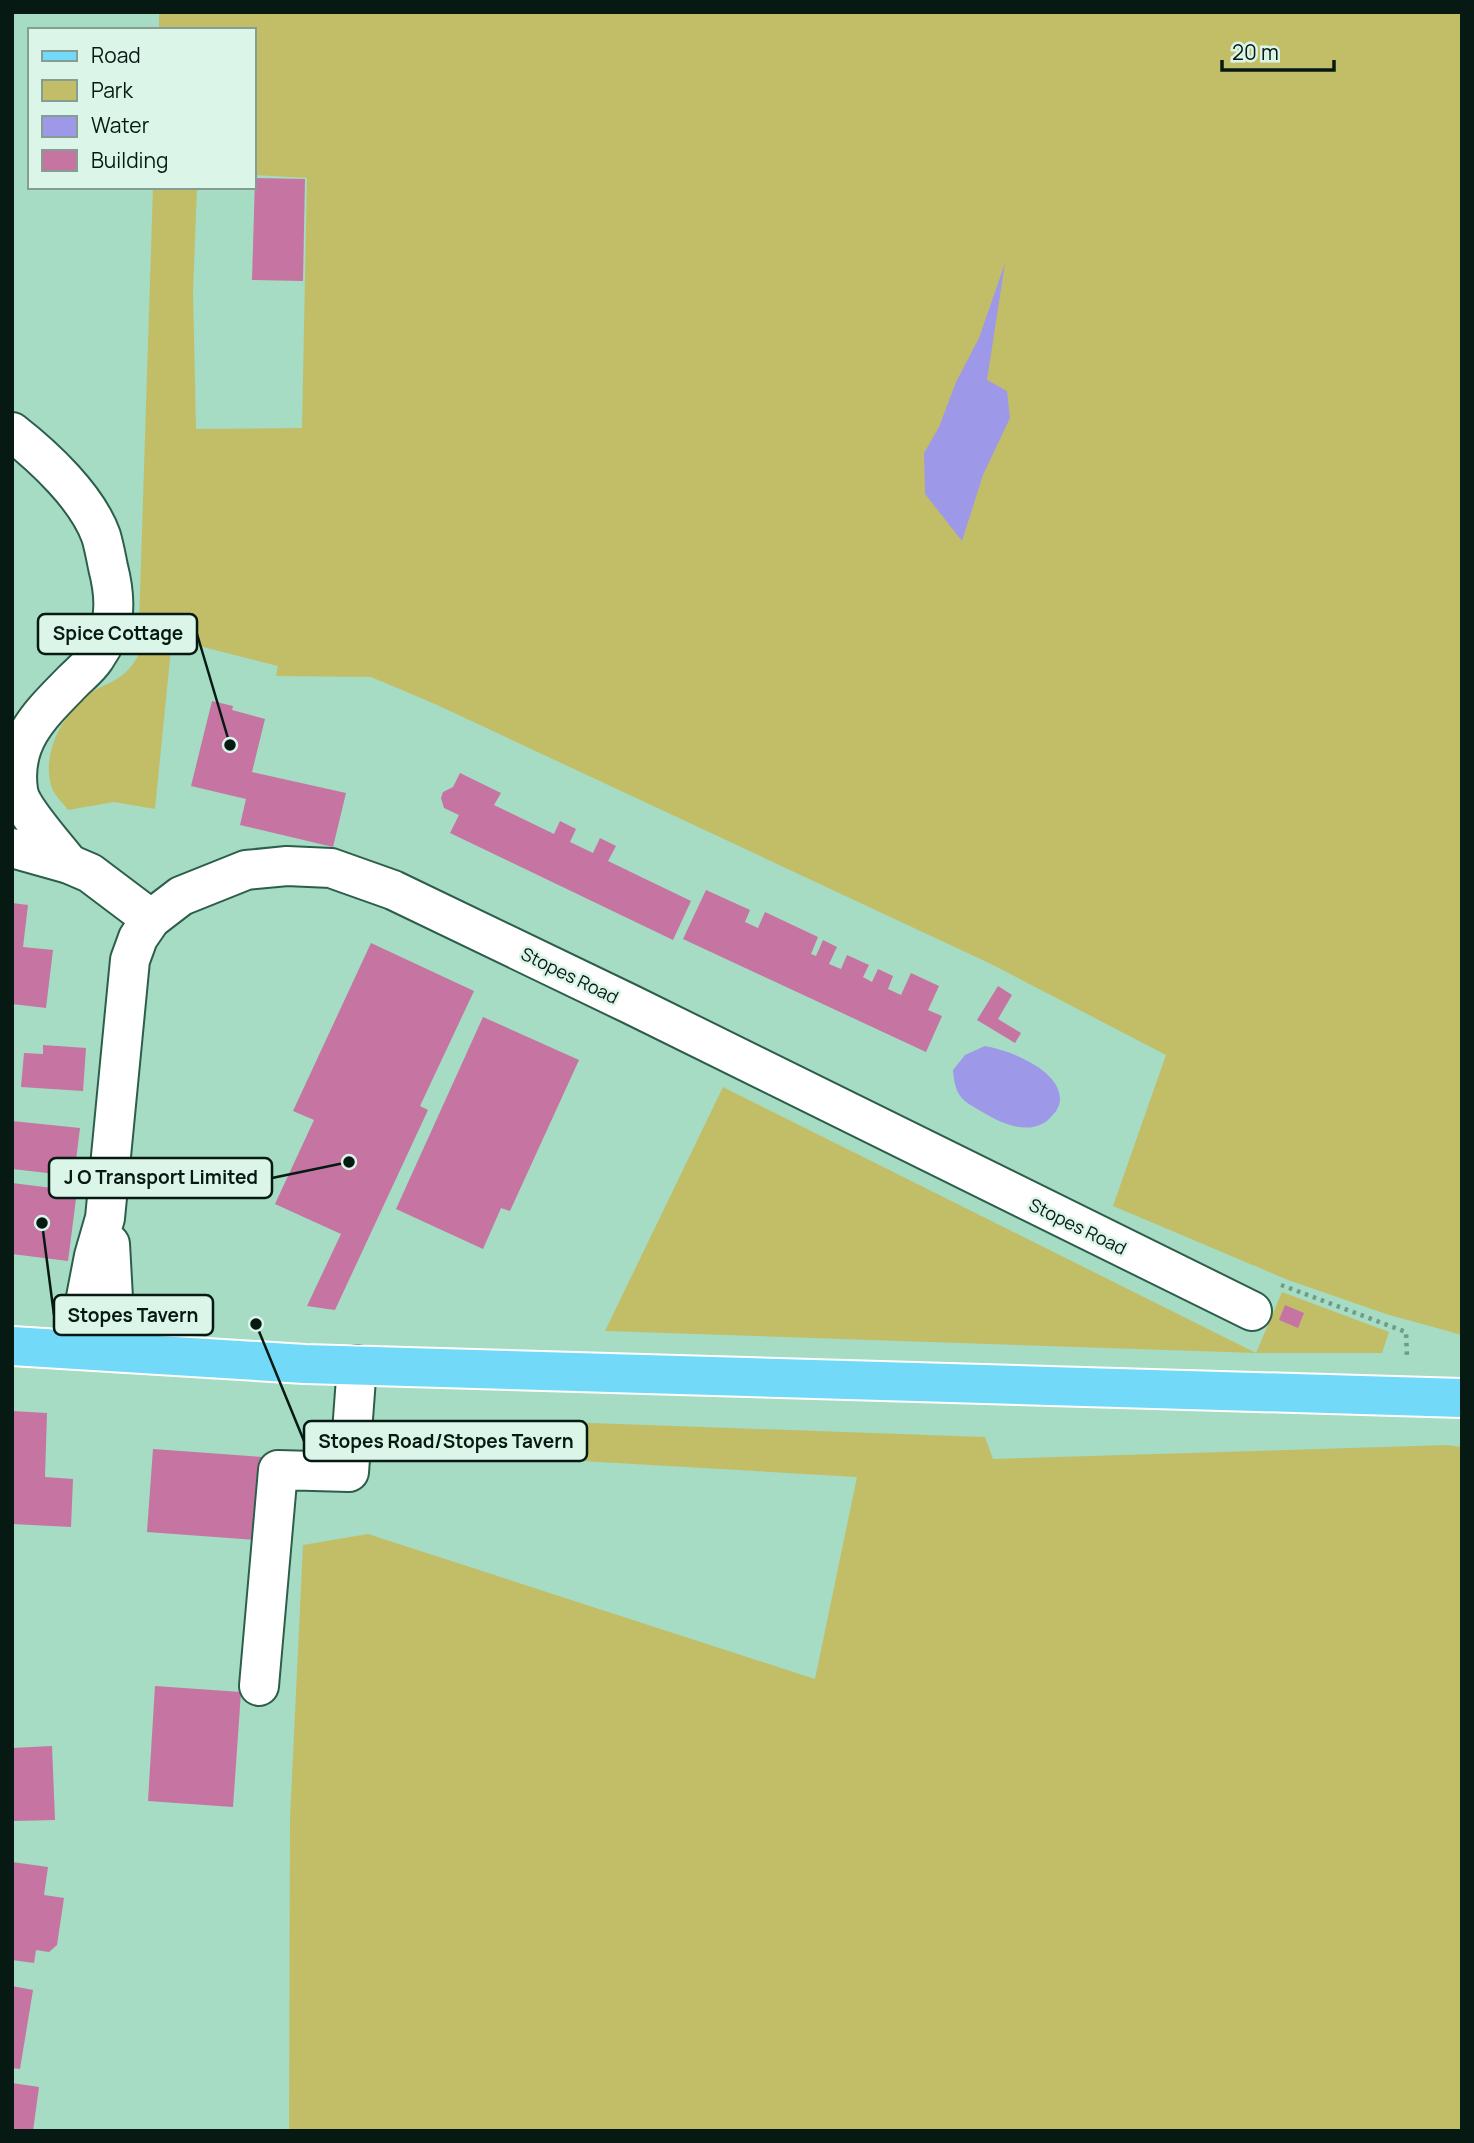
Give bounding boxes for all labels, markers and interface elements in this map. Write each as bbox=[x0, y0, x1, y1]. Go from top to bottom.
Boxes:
legend bbox=[28, 28, 256, 189]
scale bar bbox=[1222, 28, 1334, 72]
text: 20 m bbox=[1232, 38, 1279, 66]
text: Road bbox=[91, 41, 141, 69]
text: Park bbox=[91, 76, 133, 104]
text: Water bbox=[91, 111, 150, 139]
text: Building bbox=[91, 146, 168, 174]
callout: Spice Cottage bbox=[38, 614, 197, 654]
text: Spice Cottage bbox=[53, 620, 183, 646]
street label: Stopes Road bbox=[517, 941, 623, 1009]
callout: J O Transport Limited bbox=[49, 1158, 272, 1198]
text: J O Transport Limited bbox=[64, 1164, 258, 1190]
street label: Stopes Road bbox=[1025, 1192, 1131, 1260]
callout: Stopes Tavern bbox=[54, 1295, 213, 1335]
text: Stopes Tavern bbox=[68, 1302, 198, 1328]
callout: Stopes Road/Stopes Tavern bbox=[304, 1421, 587, 1461]
text: Stopes Road/Stopes Tavern bbox=[318, 1428, 574, 1454]

